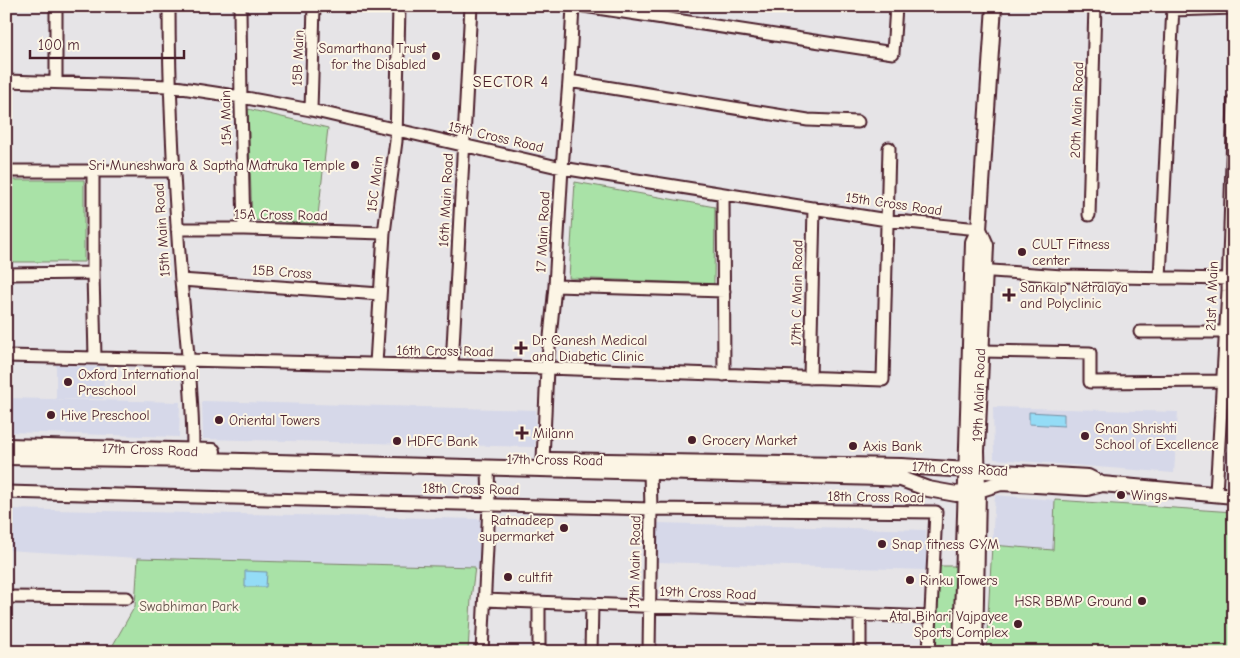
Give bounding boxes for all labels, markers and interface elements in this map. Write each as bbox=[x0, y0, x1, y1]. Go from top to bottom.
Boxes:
scale bar bbox=[30, 28, 184, 60]
street label: 15B Main bbox=[289, 30, 307, 86]
text: 100 m bbox=[38, 36, 80, 54]
place label: Samarthana Trust for the Disabled bbox=[318, 40, 427, 73]
marker: Samarthana Trust for the Disabled bbox=[430, 50, 442, 62]
street label: 20th Main Road bbox=[1067, 61, 1087, 159]
district label: SECTOR 4 bbox=[473, 73, 549, 91]
street label: 15A Main bbox=[217, 90, 235, 146]
street label: 15th Cross Road bbox=[447, 118, 545, 156]
street label: 16th Main Road bbox=[435, 153, 457, 247]
street label: 15C Main bbox=[363, 155, 387, 213]
place label: Sri Muneshwara & Saptha Matruka Temple bbox=[89, 157, 345, 174]
marker: Sri Muneshwara & Saptha Matruka Temple bbox=[349, 159, 361, 171]
street label: 15th Main Road bbox=[150, 182, 174, 278]
street label: 15th Cross Road bbox=[845, 189, 943, 219]
street label: 17 Main Road bbox=[532, 191, 554, 273]
street label: 15A Cross Road bbox=[234, 206, 328, 224]
place label: CULT Fitness center bbox=[1032, 236, 1110, 269]
street label: 17th C Main Road bbox=[788, 240, 806, 346]
marker: CULT Fitness center bbox=[1016, 246, 1028, 258]
street label: 15B Cross bbox=[252, 261, 312, 283]
street label: 21st A Main bbox=[1202, 261, 1222, 331]
place label: Sankalp Netralaya and Polyclinic bbox=[1020, 279, 1128, 312]
marker: Sankalp Netralaya and Polyclinic bbox=[1002, 288, 1016, 302]
place label: Dr Ganesh Medical and Diabetic Clinic bbox=[532, 332, 647, 365]
marker: Dr Ganesh Medical and Diabetic Clinic bbox=[514, 341, 528, 355]
street label: 16th Cross Road bbox=[396, 342, 494, 360]
street label: 19th Main Road bbox=[969, 348, 989, 442]
place label: Oxford International Preschool bbox=[78, 366, 199, 399]
marker: Oxford International Preschool bbox=[62, 376, 74, 388]
place label: Hive Preschool bbox=[61, 407, 150, 424]
marker: Hive Preschool bbox=[45, 409, 57, 421]
place label: Oriental Towers bbox=[229, 412, 320, 429]
marker: Oriental Towers bbox=[213, 414, 225, 426]
place label: Gnan Shrishti School of Excellence bbox=[1095, 420, 1219, 453]
place label: Milann bbox=[533, 425, 574, 442]
marker: Milann bbox=[515, 426, 529, 440]
marker: Gnan Shrishti School of Excellence bbox=[1079, 430, 1091, 442]
place label: Grocery Market bbox=[702, 432, 798, 449]
place label: HDFC Bank bbox=[407, 433, 478, 450]
marker: Grocery Market bbox=[686, 434, 698, 446]
marker: HDFC Bank bbox=[391, 435, 403, 447]
place label: Axis Bank bbox=[863, 438, 922, 455]
street label: 17th Cross Road bbox=[102, 440, 198, 460]
marker: Axis Bank bbox=[847, 440, 859, 452]
street label: 17th Cross Road bbox=[507, 451, 603, 469]
street label: 17th Cross Road bbox=[912, 458, 1008, 480]
street label: 18th Cross Road bbox=[422, 480, 520, 498]
place label: Wings bbox=[1131, 487, 1167, 504]
street label: 18th Cross Road bbox=[827, 488, 925, 506]
marker: Wings bbox=[1115, 489, 1127, 501]
place label: Ratnadeep supermarket bbox=[479, 512, 555, 545]
street label: 17th Main Road bbox=[626, 515, 644, 609]
marker: Ratnadeep supermarket bbox=[558, 522, 570, 534]
place label: Snap fitness GYM bbox=[892, 536, 999, 553]
marker: Snap fitness GYM bbox=[876, 538, 888, 550]
place label: cult.fit bbox=[518, 569, 553, 586]
marker: cult.fit bbox=[502, 571, 514, 583]
place label: Rinku Towers bbox=[920, 572, 998, 589]
marker: Rinku Towers bbox=[904, 574, 916, 586]
street label: 19th Cross Road bbox=[659, 583, 757, 603]
place label: HSR BBMP Ground bbox=[1014, 593, 1132, 610]
marker: HSR BBMP Ground bbox=[1136, 595, 1148, 607]
park label: Swabhiman Park bbox=[139, 598, 239, 615]
place label: Atal Bihari Vajpayee Sports Complex bbox=[889, 608, 1008, 641]
marker: Atal Bihari Vajpayee Sports Complex bbox=[1012, 618, 1024, 630]

